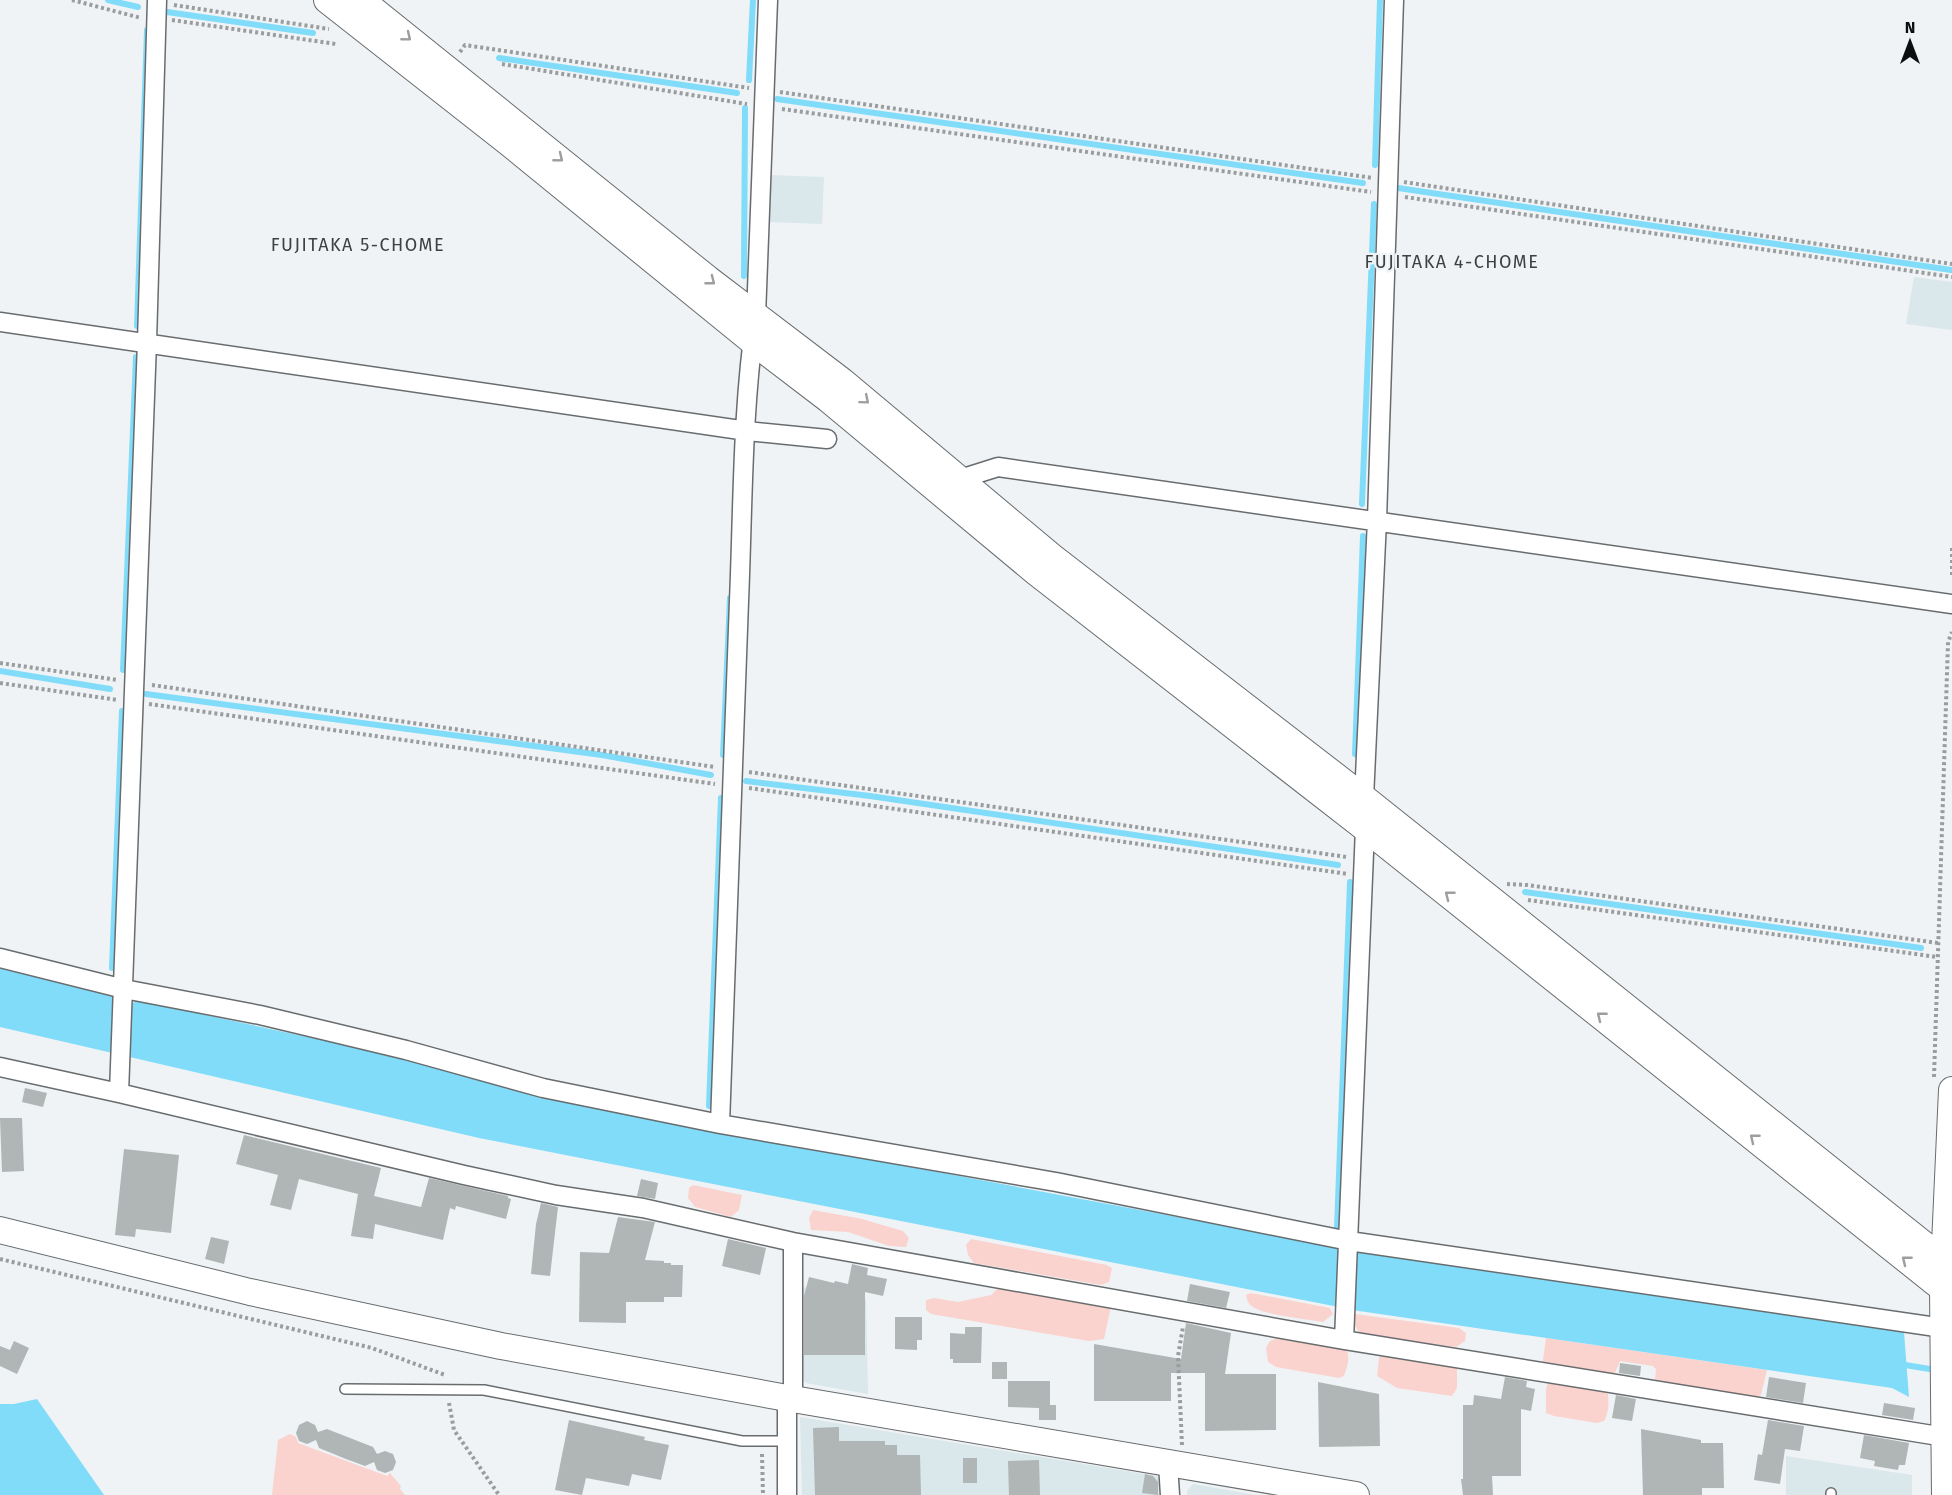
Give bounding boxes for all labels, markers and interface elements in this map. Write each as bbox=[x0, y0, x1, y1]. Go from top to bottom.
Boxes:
north arrow bbox=[1880, 12, 1940, 72]
text: N bbox=[1905, 18, 1915, 37]
one-way arrow bbox=[400, 29, 411, 40]
one-way arrow bbox=[552, 151, 563, 162]
district label: FUJITAKA 5-CHOME bbox=[271, 234, 445, 256]
district label: FUJITAKA 4-CHOME bbox=[1364, 251, 1540, 273]
one-way arrow bbox=[704, 273, 715, 284]
one-way arrow bbox=[858, 393, 869, 404]
one-way arrow bbox=[1445, 891, 1456, 902]
one-way arrow bbox=[1597, 1013, 1608, 1024]
one-way arrow bbox=[1750, 1135, 1761, 1146]
one-way arrow bbox=[1902, 1256, 1913, 1267]

